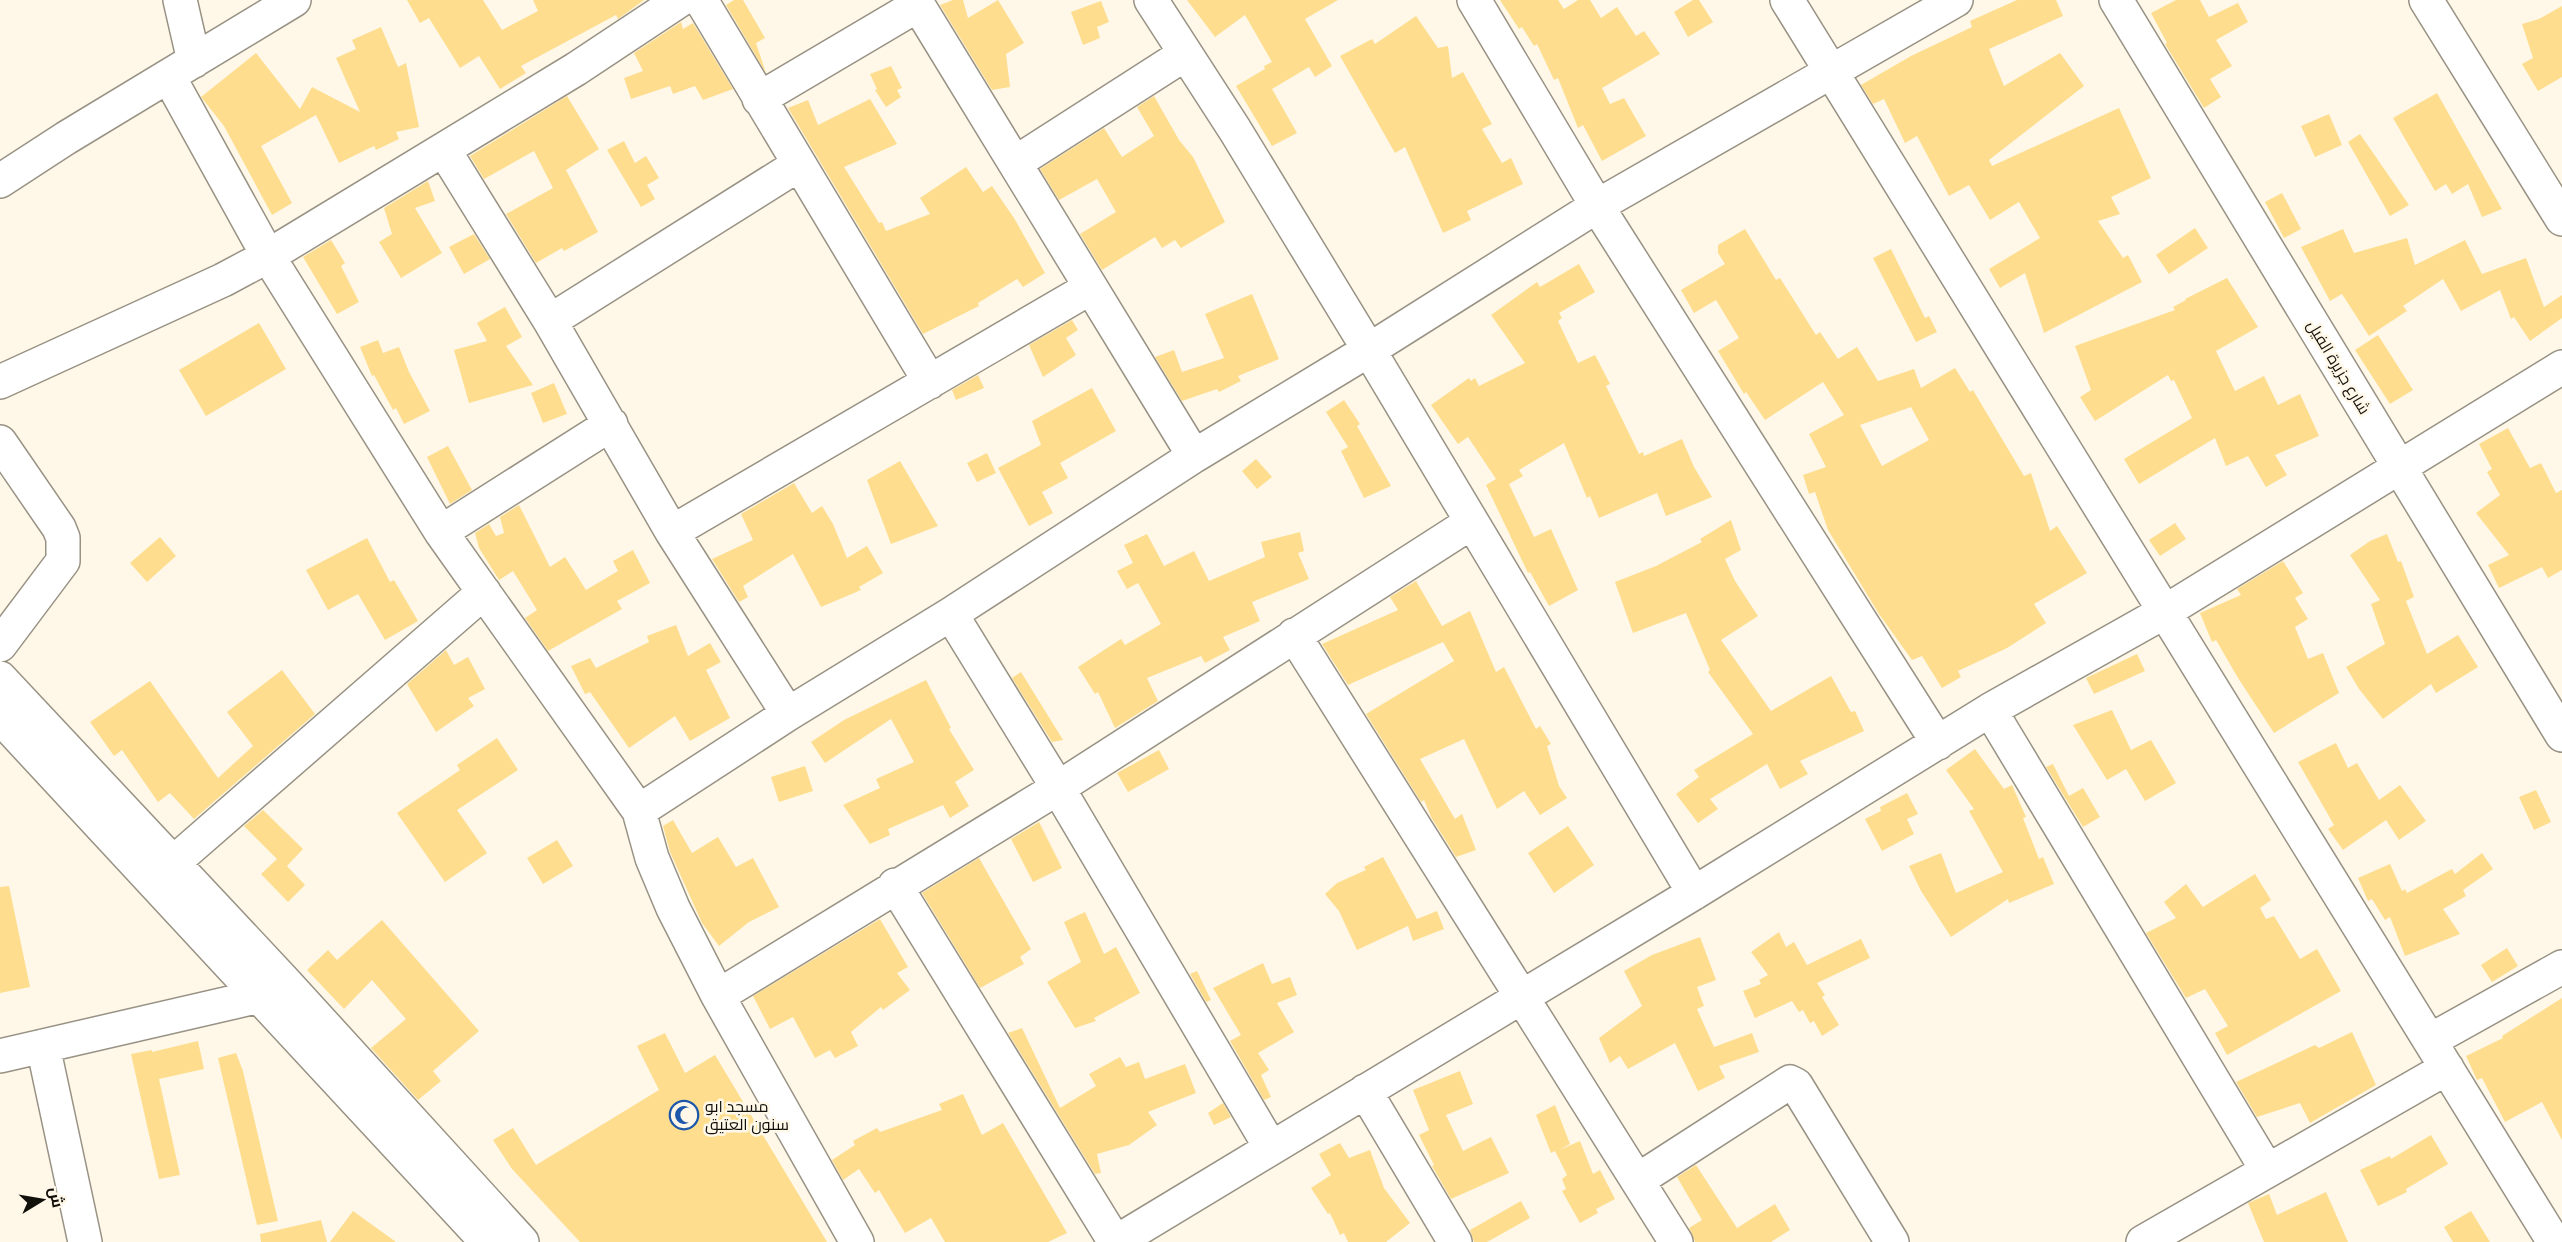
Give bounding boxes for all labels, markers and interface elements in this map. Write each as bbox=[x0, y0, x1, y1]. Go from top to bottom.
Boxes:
street label: شارع جزيرة الفيل bbox=[2301, 316, 2375, 419]
place label: مسجد ابو سنون العتيق bbox=[705, 1096, 789, 1135]
mosque icon: مسجد ابو سنون العتيق bbox=[668, 1099, 700, 1131]
north arrow bbox=[12, 1170, 72, 1230]
text: ش bbox=[45, 1185, 68, 1209]

